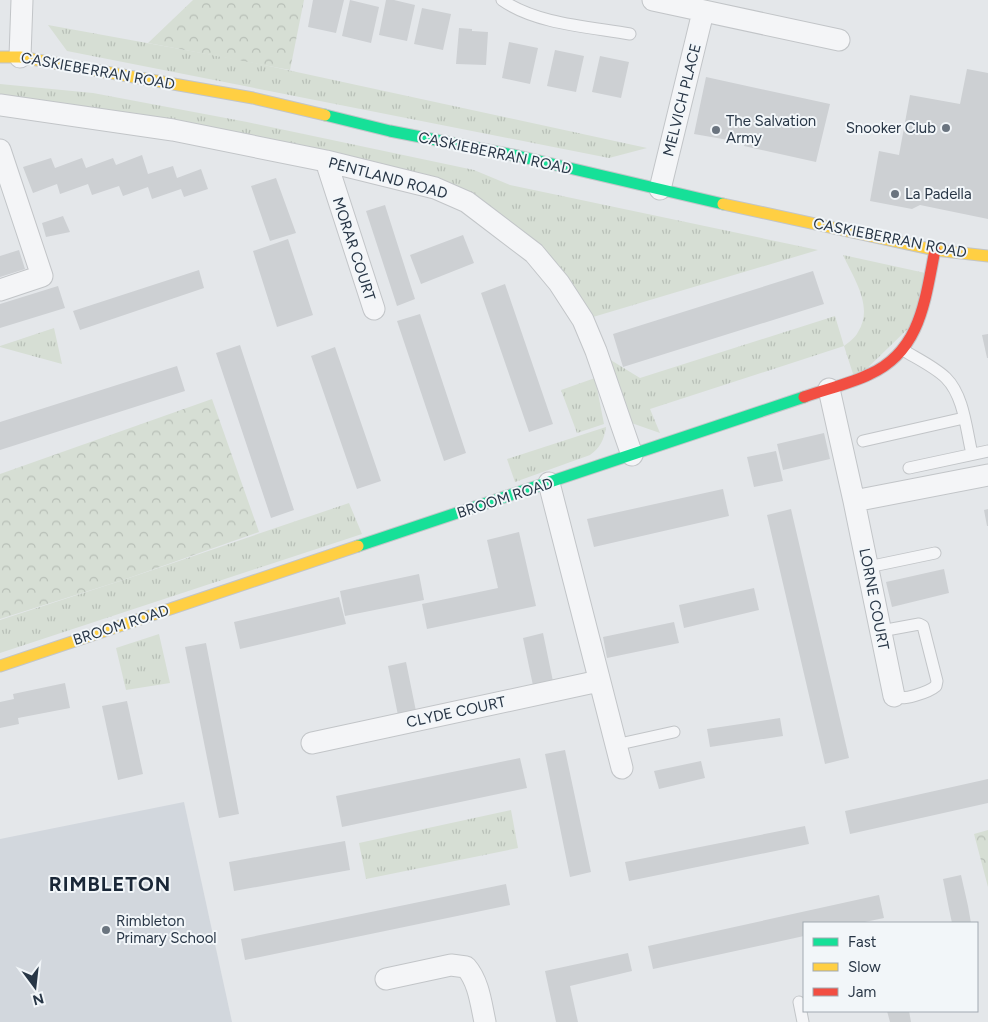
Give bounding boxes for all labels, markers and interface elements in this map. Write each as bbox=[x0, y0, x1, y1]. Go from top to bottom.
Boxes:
street label: MELVICH PLACE bbox=[659, 42, 705, 158]
street label: CASKIEBERRAN ROAD bbox=[20, 49, 176, 93]
place label: The Salvation Army bbox=[726, 112, 816, 147]
place label: Snooker Club bbox=[846, 119, 936, 137]
marker: Snooker Club bbox=[940, 122, 952, 134]
marker: The Salvation Army bbox=[710, 124, 722, 136]
street label: CASKIEBERRAN ROAD bbox=[417, 128, 573, 178]
street label: PENTLAND ROAD bbox=[326, 153, 450, 203]
place label: La Padella bbox=[905, 185, 972, 203]
marker: La Padella bbox=[889, 188, 901, 200]
street label: MORAR COURT bbox=[329, 195, 379, 304]
street label: CASKIEBERRAN ROAD bbox=[812, 214, 968, 262]
street label: BROOM ROAD bbox=[455, 474, 555, 522]
street label: LORNE COURT bbox=[855, 547, 893, 652]
street label: BROOM ROAD bbox=[71, 601, 171, 649]
street label: CLYDE COURT bbox=[405, 693, 508, 731]
district label: RIMBLETON bbox=[49, 872, 171, 896]
place label: Rimbleton Primary School bbox=[116, 912, 217, 947]
legend bbox=[803, 922, 978, 1012]
marker: Rimbleton Primary School bbox=[100, 924, 112, 936]
text: Fast bbox=[848, 933, 877, 951]
text: Slow bbox=[848, 958, 881, 976]
north arrow bbox=[10, 962, 60, 1012]
text: Jam bbox=[848, 983, 876, 1001]
text: N bbox=[31, 989, 46, 1009]

